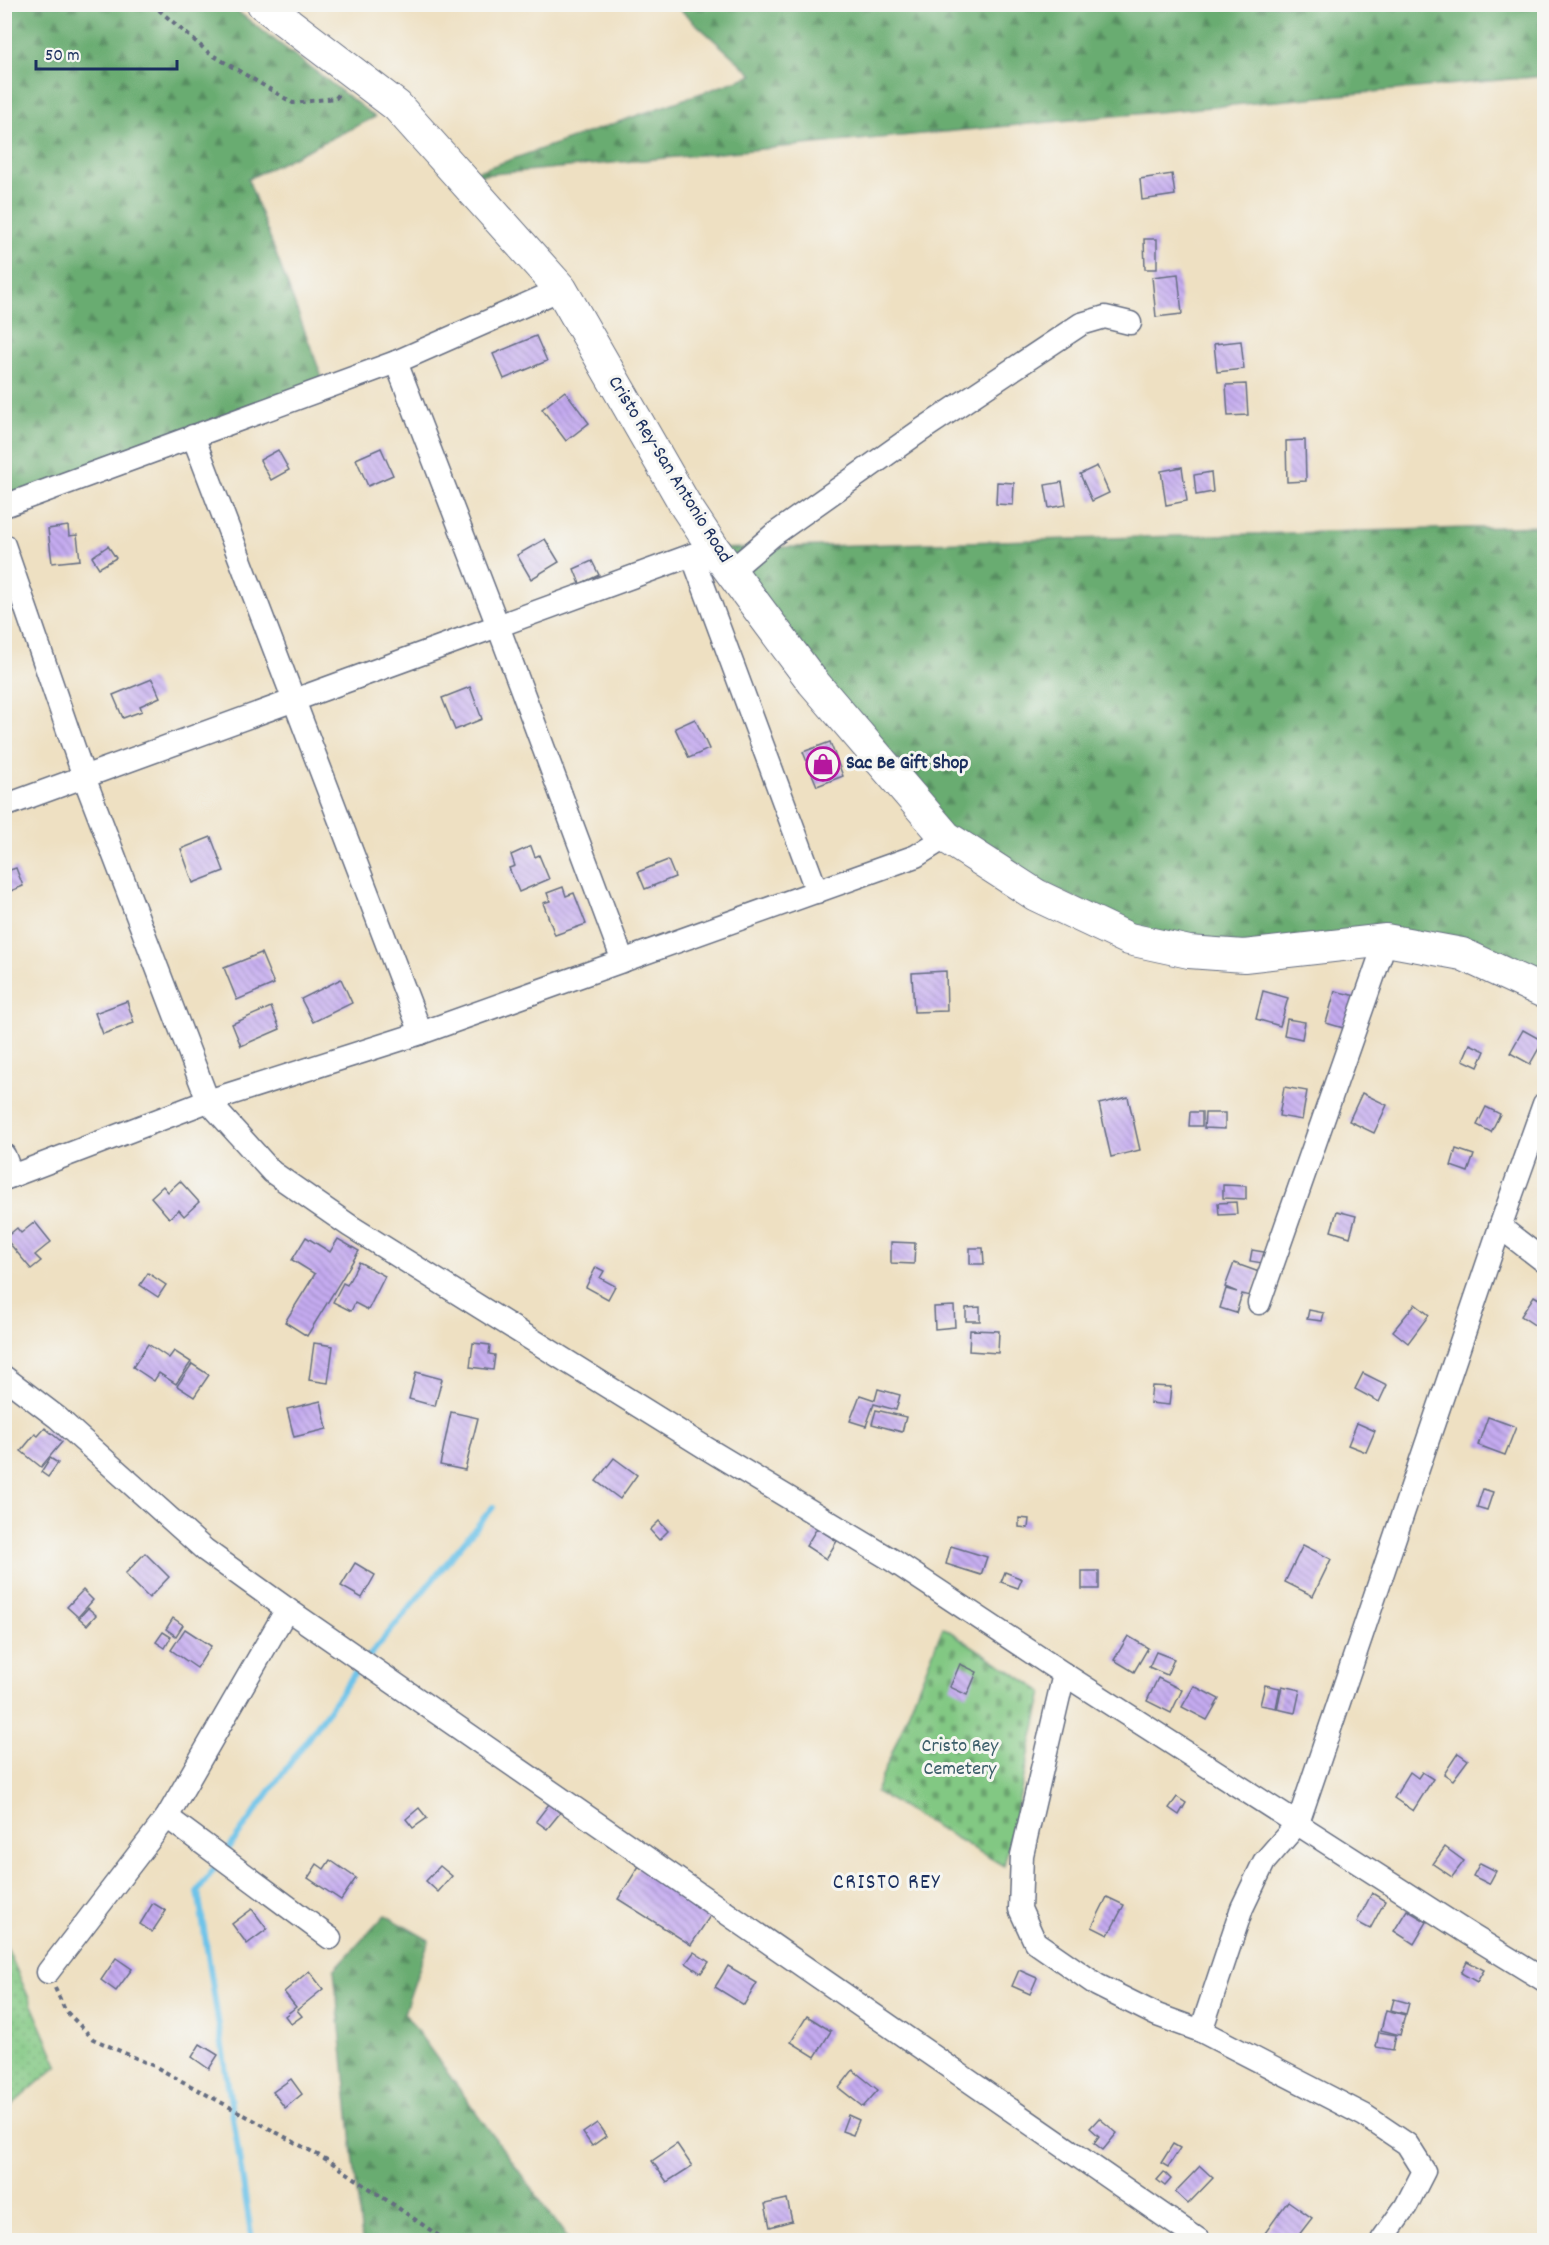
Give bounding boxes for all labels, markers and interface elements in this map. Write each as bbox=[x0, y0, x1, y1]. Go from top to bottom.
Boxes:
scale bar bbox=[36, 33, 177, 71]
text: 50 m bbox=[45, 44, 80, 69]
street label: Cristo Rey-San Antonio Road bbox=[600, 371, 738, 569]
shop icon: Sac Be Gift Shop bbox=[805, 746, 841, 782]
place label: Sac Be Gift Shop bbox=[846, 750, 969, 778]
park label: Cristo Rey Cemetery bbox=[922, 1733, 999, 1784]
district label: CRISTO REY bbox=[833, 1868, 941, 1899]

